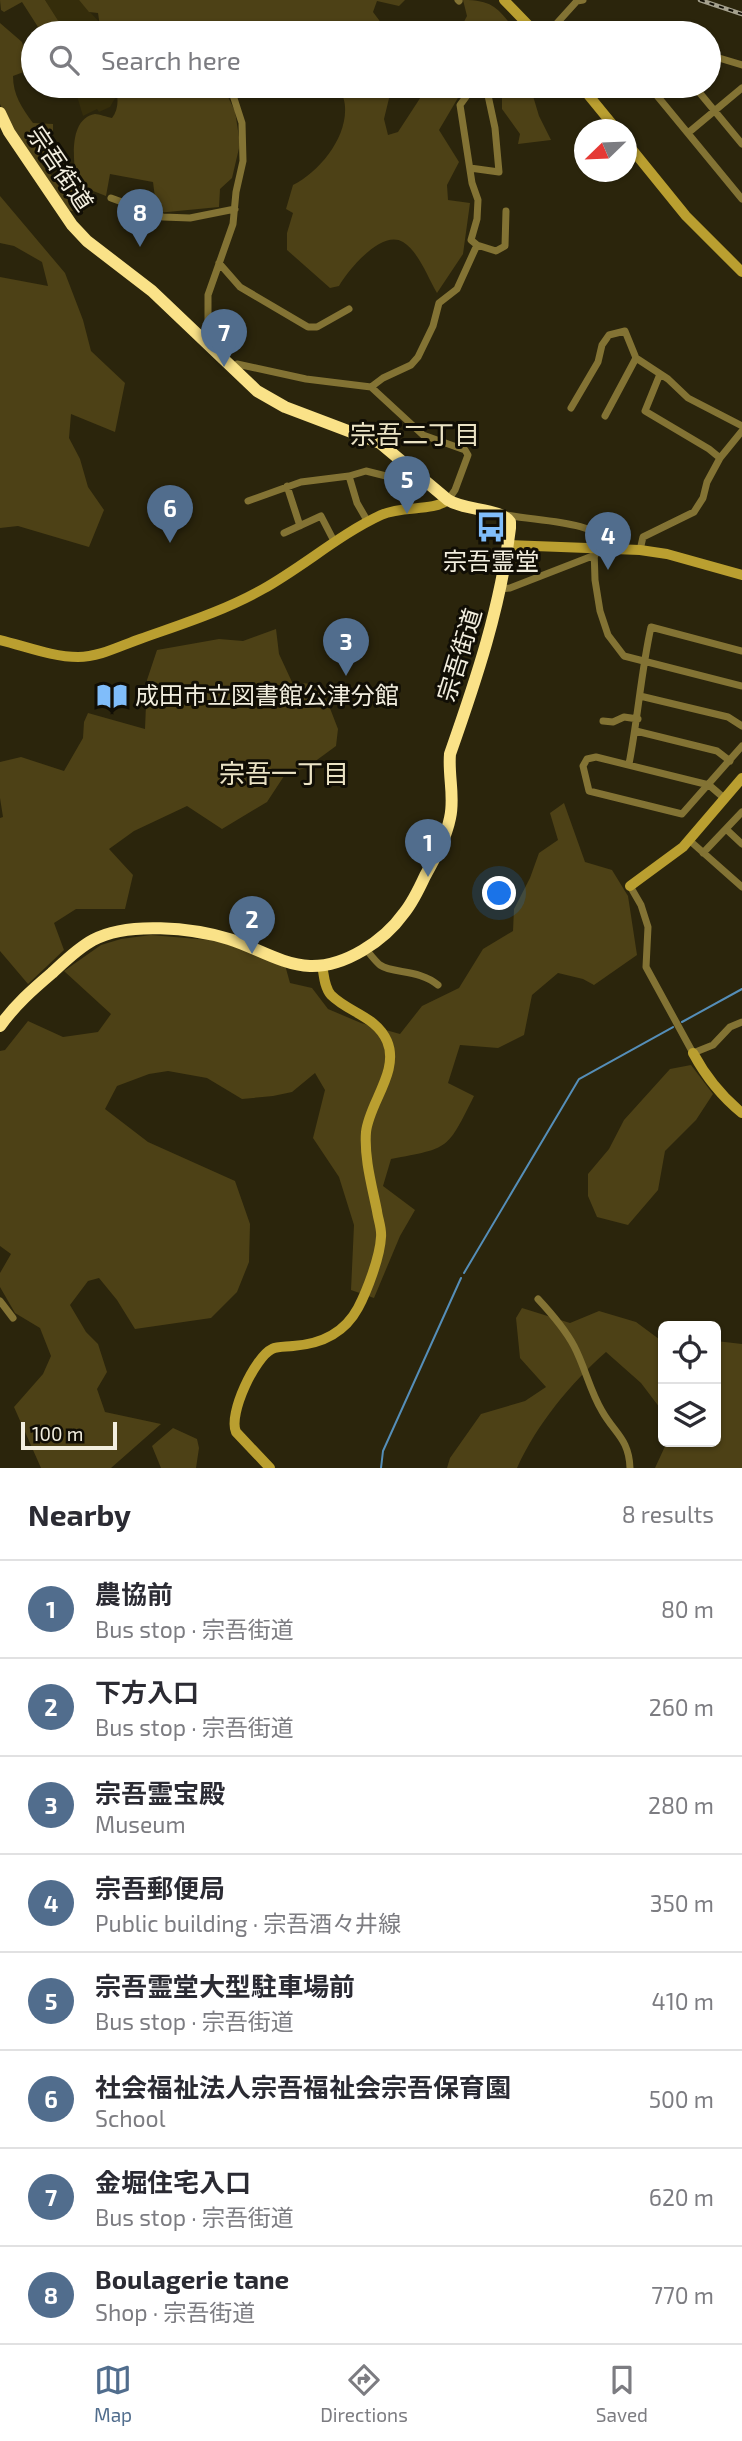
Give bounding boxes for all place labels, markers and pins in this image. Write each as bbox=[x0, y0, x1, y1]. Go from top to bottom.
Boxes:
pin: 8 bbox=[117, 189, 163, 247]
pin: 7 bbox=[201, 309, 247, 367]
pin: 5 bbox=[384, 456, 430, 514]
pin: 6 bbox=[147, 485, 193, 543]
bus stop icon: 宗吾霊堂 bbox=[474, 510, 508, 544]
pin: 4 bbox=[585, 512, 631, 570]
place label: 宗吾霊堂 bbox=[443, 546, 539, 575]
pin: 3 bbox=[323, 618, 369, 676]
library icon: 成田市立図書館公津分館 bbox=[95, 679, 129, 713]
place label: 成田市立図書館公津分館 bbox=[135, 680, 399, 709]
pin: 1 bbox=[405, 819, 451, 877]
pin: 2 bbox=[229, 896, 275, 954]

